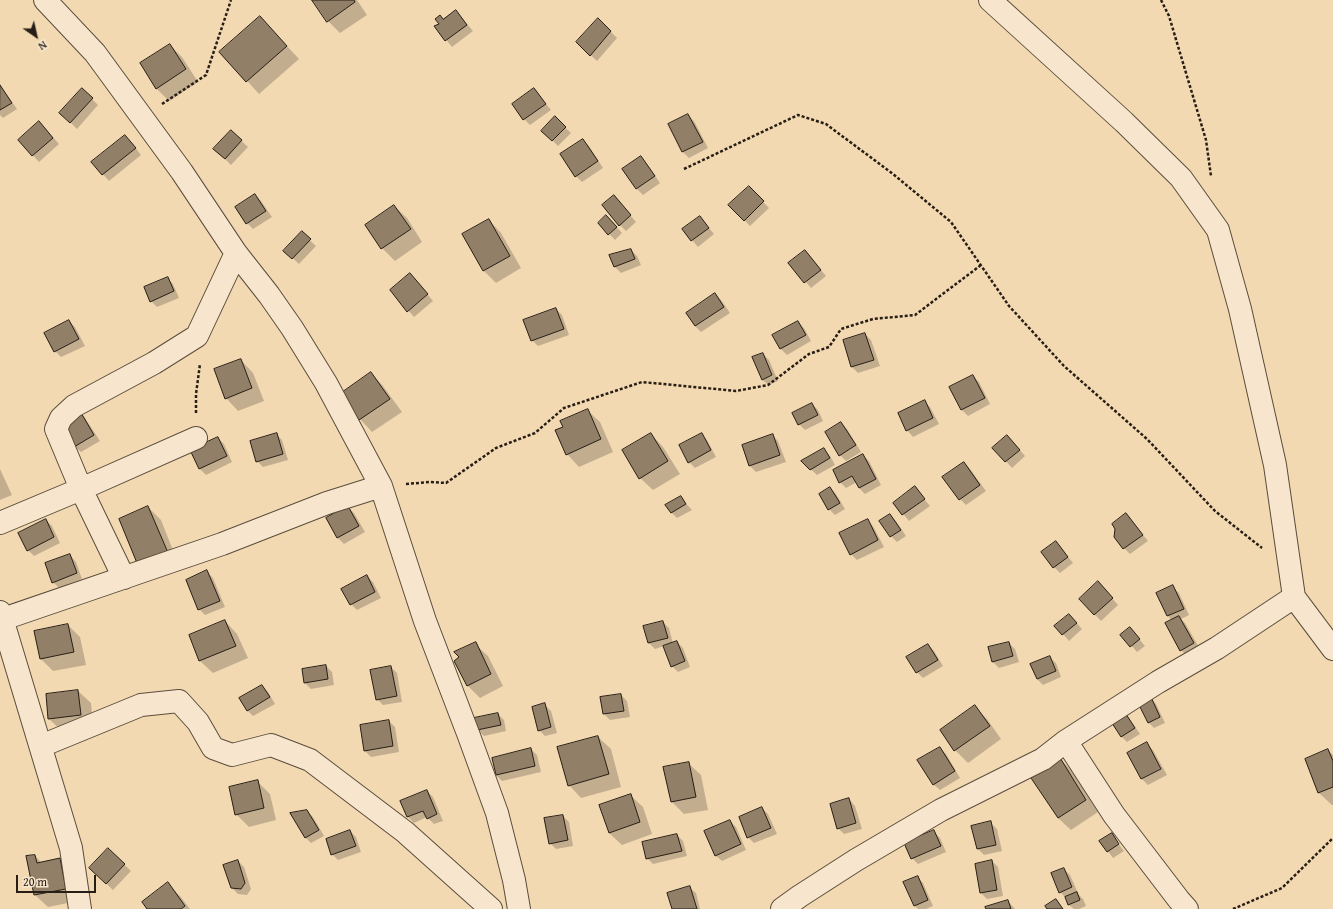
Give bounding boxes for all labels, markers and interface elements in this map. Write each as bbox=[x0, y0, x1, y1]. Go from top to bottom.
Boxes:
north arrow bbox=[16, 16, 56, 56]
text: N bbox=[35, 37, 50, 55]
scale bar bbox=[18, 867, 98, 893]
text: 20 m bbox=[23, 873, 47, 890]

